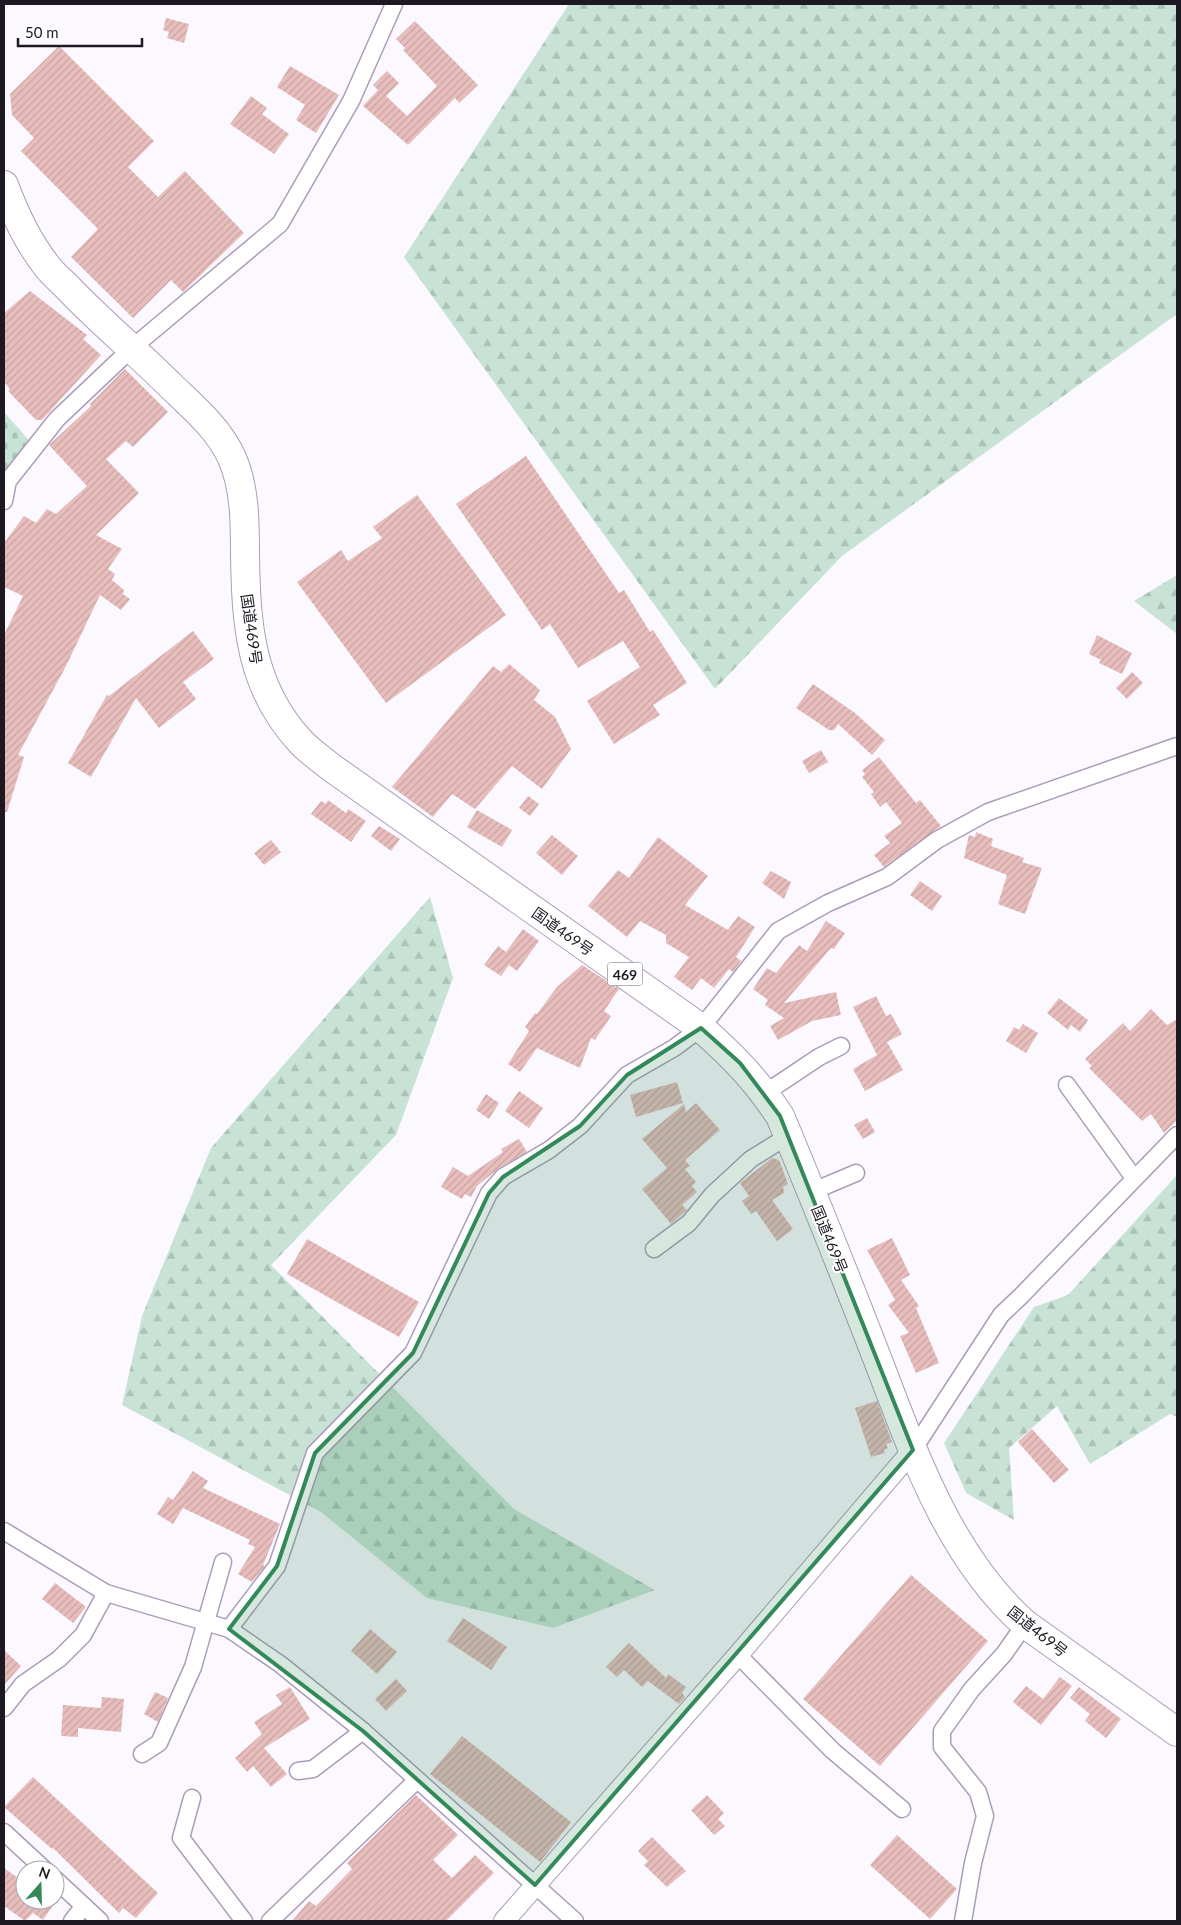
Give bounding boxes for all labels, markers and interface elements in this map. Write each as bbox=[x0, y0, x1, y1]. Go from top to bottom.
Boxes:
scale bar bbox=[18, 15, 141, 47]
text: 50 m bbox=[25, 23, 59, 41]
street label: 国道469号 bbox=[238, 593, 266, 665]
street label: 国道469号 bbox=[529, 903, 597, 959]
road number: 469 bbox=[608, 962, 642, 986]
street label: 国道469号 bbox=[808, 1203, 852, 1275]
street label: 国道469号 bbox=[1004, 1602, 1072, 1660]
north arrow bbox=[15, 1860, 65, 1910]
text: N bbox=[37, 1862, 53, 1882]

